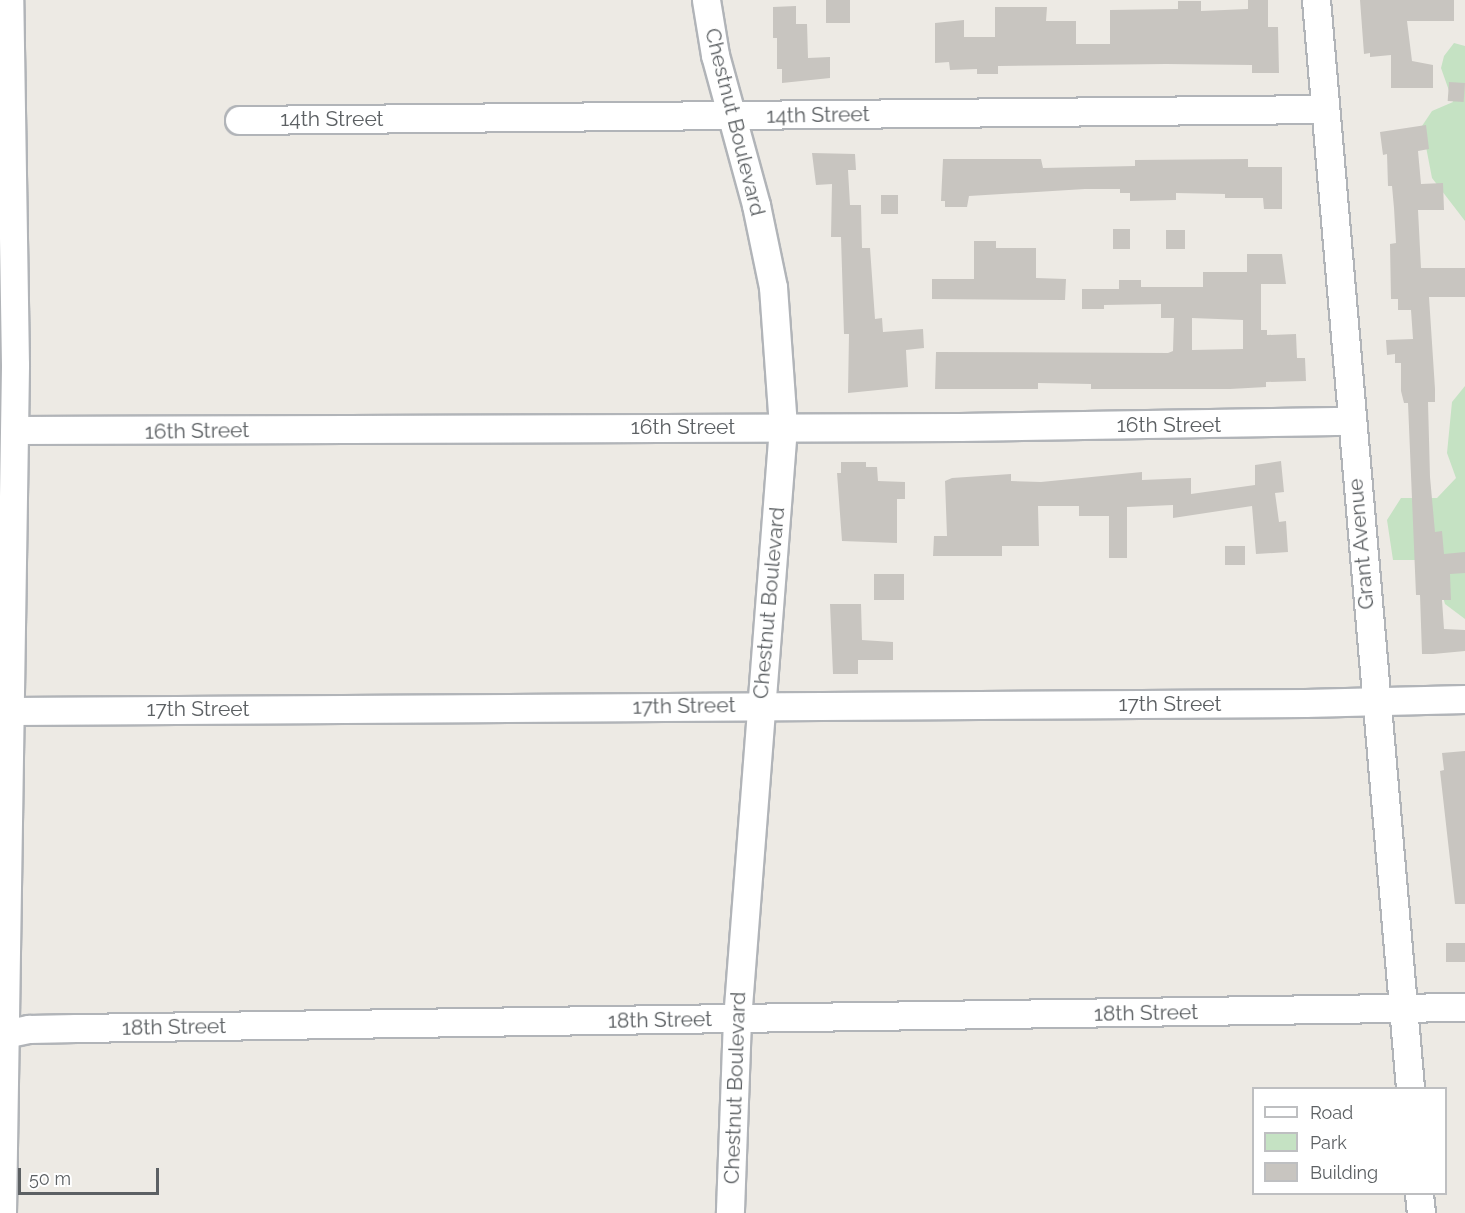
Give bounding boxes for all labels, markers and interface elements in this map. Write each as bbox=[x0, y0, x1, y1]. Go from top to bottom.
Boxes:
street label: Chestnut Boulevard bbox=[699, 26, 771, 218]
street label: 14th Street bbox=[766, 102, 870, 128]
street label: 14th Street bbox=[280, 106, 384, 132]
street label: 16th Street bbox=[1117, 412, 1221, 438]
street label: 16th Street bbox=[631, 414, 735, 440]
street label: 16th Street bbox=[145, 417, 249, 445]
street label: Grant Avenue bbox=[1343, 477, 1379, 611]
street label: Chestnut Boulevard bbox=[748, 506, 790, 700]
street label: 17th Street bbox=[1119, 691, 1221, 717]
street label: 17th Street bbox=[632, 693, 736, 719]
street label: 17th Street bbox=[147, 696, 249, 722]
street label: Chestnut Boulevard bbox=[719, 991, 751, 1185]
street label: 18th Street bbox=[1094, 999, 1198, 1027]
street label: 18th Street bbox=[608, 1006, 712, 1034]
street label: 18th Street bbox=[122, 1013, 226, 1041]
legend bbox=[1252, 1087, 1447, 1195]
text: Road bbox=[1310, 1102, 1353, 1123]
text: Park bbox=[1310, 1132, 1347, 1153]
scale bar bbox=[21, 1156, 162, 1194]
text: Building bbox=[1310, 1162, 1378, 1183]
text: 50 m bbox=[29, 1168, 71, 1189]

